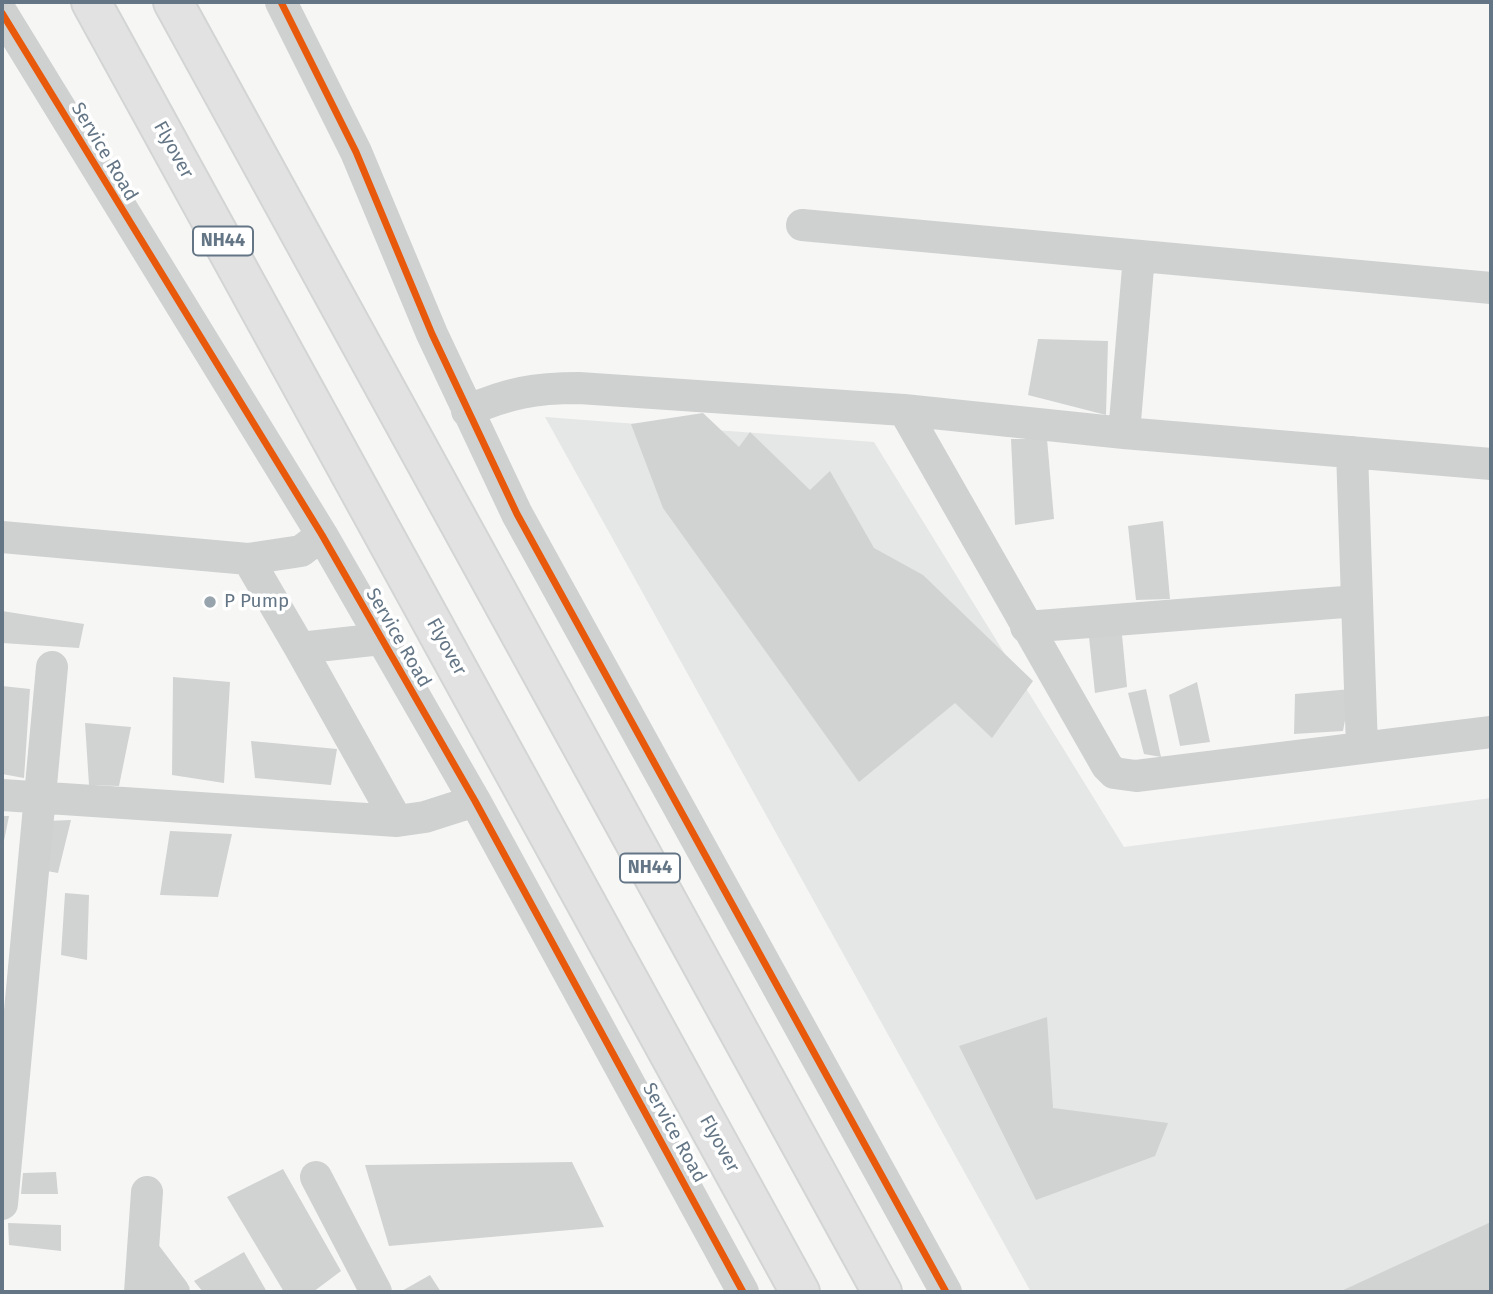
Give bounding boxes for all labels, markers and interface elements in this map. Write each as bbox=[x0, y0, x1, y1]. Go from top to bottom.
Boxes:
street label: Service Road bbox=[66, 99, 142, 205]
street label: Flyover bbox=[148, 117, 198, 183]
road number: NH44 bbox=[193, 227, 253, 256]
street label: Service Road bbox=[360, 584, 436, 692]
place label: P Pump bbox=[224, 591, 289, 613]
marker: P Pump bbox=[202, 594, 218, 610]
street label: Flyover bbox=[421, 614, 471, 680]
road number: NH44 bbox=[620, 854, 680, 882]
street label: Service Road bbox=[637, 1079, 711, 1187]
street label: Flyover bbox=[694, 1111, 744, 1177]

